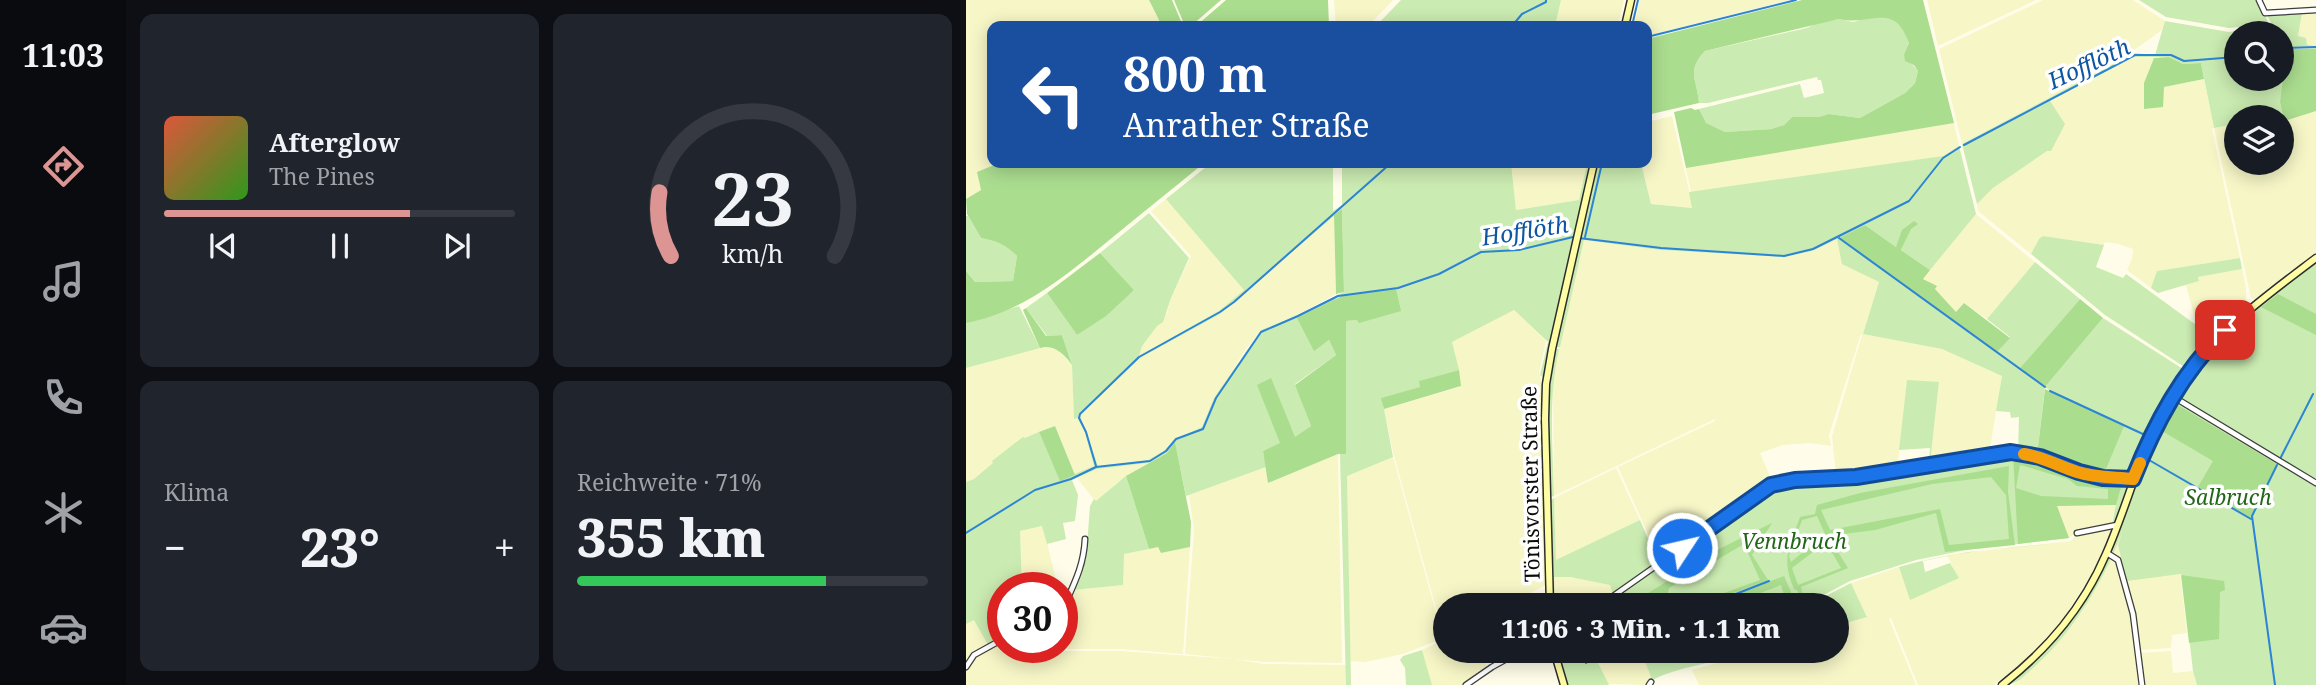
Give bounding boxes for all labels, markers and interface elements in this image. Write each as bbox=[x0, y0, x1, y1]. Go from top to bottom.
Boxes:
map controls bbox=[2224, 21, 2294, 175]
button: search bbox=[2224, 21, 2294, 91]
water label: Hofflöth bbox=[2041, 30, 2135, 96]
text: 11:03 bbox=[22, 33, 104, 76]
text: 800 m bbox=[1123, 40, 1267, 106]
icon: left bbox=[1008, 49, 1099, 140]
text: Anrather Straße bbox=[1123, 103, 1370, 146]
button: layers bbox=[2224, 105, 2294, 175]
text: Afterglow bbox=[269, 124, 400, 160]
icon: directions bbox=[39, 142, 88, 191]
text: 23 bbox=[711, 149, 794, 248]
text: The Pines bbox=[269, 160, 375, 192]
water label: Hofflöth bbox=[1478, 207, 1571, 253]
icon: previous bbox=[204, 227, 242, 265]
icon: pause bbox=[321, 227, 359, 265]
icon: next bbox=[438, 227, 476, 265]
text: km/h bbox=[722, 236, 783, 270]
icon: music bbox=[39, 257, 88, 306]
pin bbox=[2195, 300, 2255, 360]
icon: arrive bbox=[2206, 311, 2244, 349]
icon: phone bbox=[39, 373, 88, 422]
street label: Tönisvorster Straße bbox=[1514, 386, 1546, 582]
text: Reichweite · 71% bbox=[577, 466, 762, 498]
text: Klima bbox=[164, 476, 229, 508]
park label: Salbruch bbox=[2185, 483, 2272, 511]
icon: climate bbox=[39, 488, 88, 537]
text: 355 km bbox=[577, 501, 765, 572]
text: 23° bbox=[300, 511, 380, 582]
position arrow bbox=[1645, 511, 1719, 585]
text: − bbox=[164, 521, 186, 573]
text: + bbox=[494, 521, 515, 573]
park label: Vennbruch bbox=[1741, 527, 1847, 555]
speed limit sign: 30 bbox=[987, 572, 1078, 663]
icon: car bbox=[39, 603, 88, 652]
text: 11:06 · 3 Min. · 1.1 km bbox=[1501, 610, 1781, 646]

